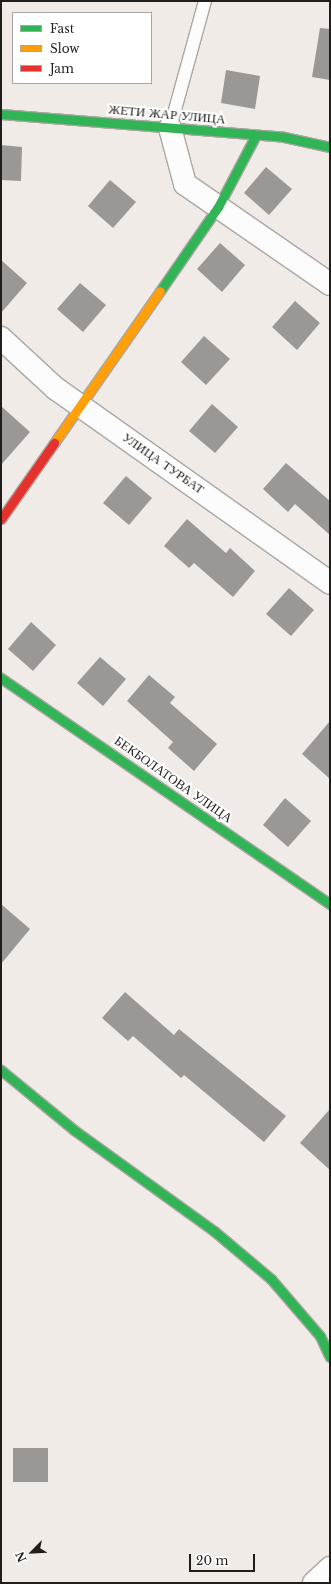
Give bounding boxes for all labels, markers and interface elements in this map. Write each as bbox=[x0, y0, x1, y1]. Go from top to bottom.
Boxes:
legend bbox=[12, 12, 152, 84]
text: Fast bbox=[50, 21, 74, 36]
text: Slow bbox=[50, 41, 79, 56]
text: Jam bbox=[50, 61, 74, 76]
street label: ЖЕТИ ЖАР УЛИЦА bbox=[108, 102, 226, 128]
street label: УЛИЦА ТУРБАТ bbox=[119, 430, 207, 498]
street label: БЕКБОЛАТОВА УЛИЦА bbox=[111, 733, 235, 827]
north arrow bbox=[12, 1532, 52, 1572]
scale bar bbox=[191, 1546, 257, 1572]
text: N bbox=[13, 1549, 30, 1564]
text: 20 m bbox=[196, 1553, 228, 1568]

